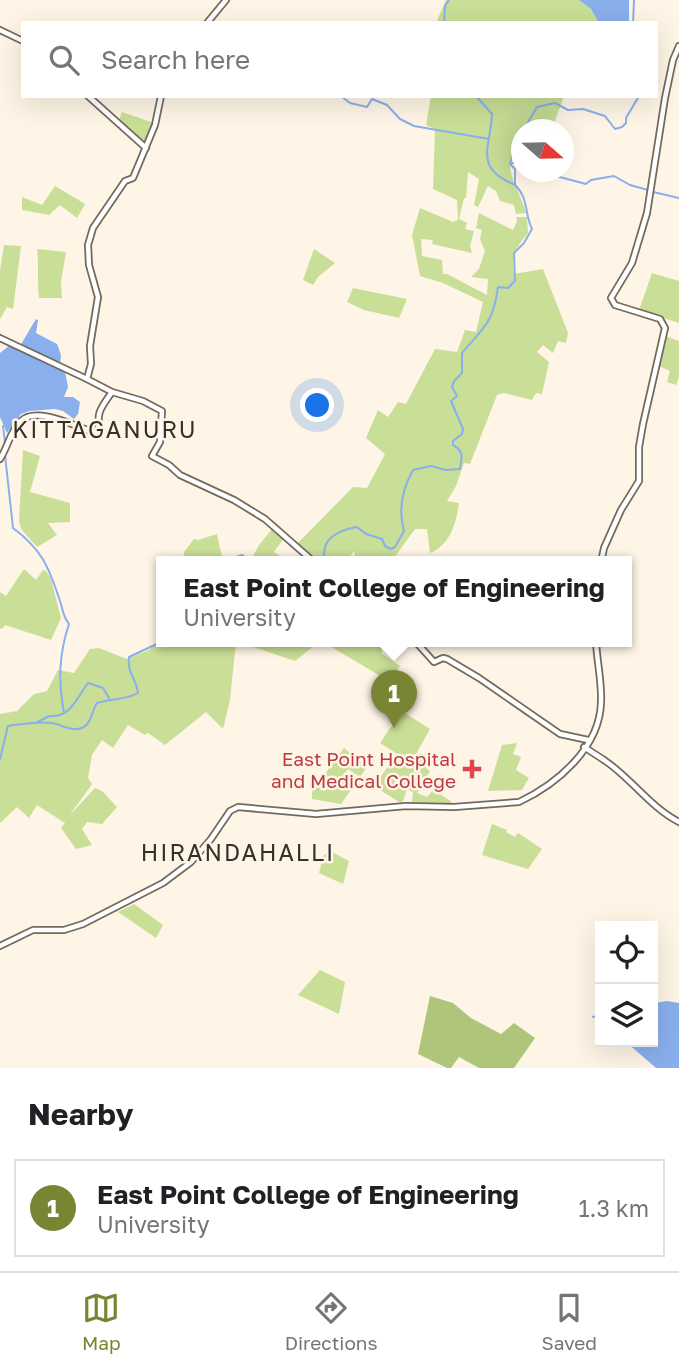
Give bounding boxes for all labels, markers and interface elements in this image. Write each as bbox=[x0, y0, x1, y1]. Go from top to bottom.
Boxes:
search box bbox=[21, 21, 658, 98]
icon: search bbox=[45, 41, 83, 79]
text: Search here bbox=[101, 44, 250, 75]
north arrow bbox=[511, 119, 574, 182]
your location bbox=[300, 388, 334, 422]
district label: KITTAGANURU bbox=[12, 415, 198, 443]
popup bbox=[156, 556, 632, 647]
text: East Point College of Engineering bbox=[183, 572, 605, 603]
text: University bbox=[183, 603, 296, 631]
pin: 1 bbox=[371, 670, 417, 728]
place label: East Point Hospital and Medical College bbox=[271, 747, 456, 792]
marker: East Point Hospital and Medical College bbox=[462, 759, 482, 779]
district label: HIRANDAHALLI bbox=[141, 838, 335, 866]
map controls bbox=[595, 921, 658, 1047]
button: locate bbox=[595, 921, 658, 984]
button: layers bbox=[595, 984, 658, 1047]
text: Nearby bbox=[28, 1096, 133, 1132]
text: East Point College of Engineering bbox=[97, 1179, 519, 1210]
text: 1 bbox=[47, 1194, 59, 1222]
text: 1.3 km bbox=[578, 1194, 649, 1222]
text: University bbox=[97, 1210, 210, 1238]
tab: Map bbox=[82, 1289, 121, 1354]
tab: Directions bbox=[285, 1289, 378, 1354]
tab: Saved bbox=[542, 1289, 597, 1354]

